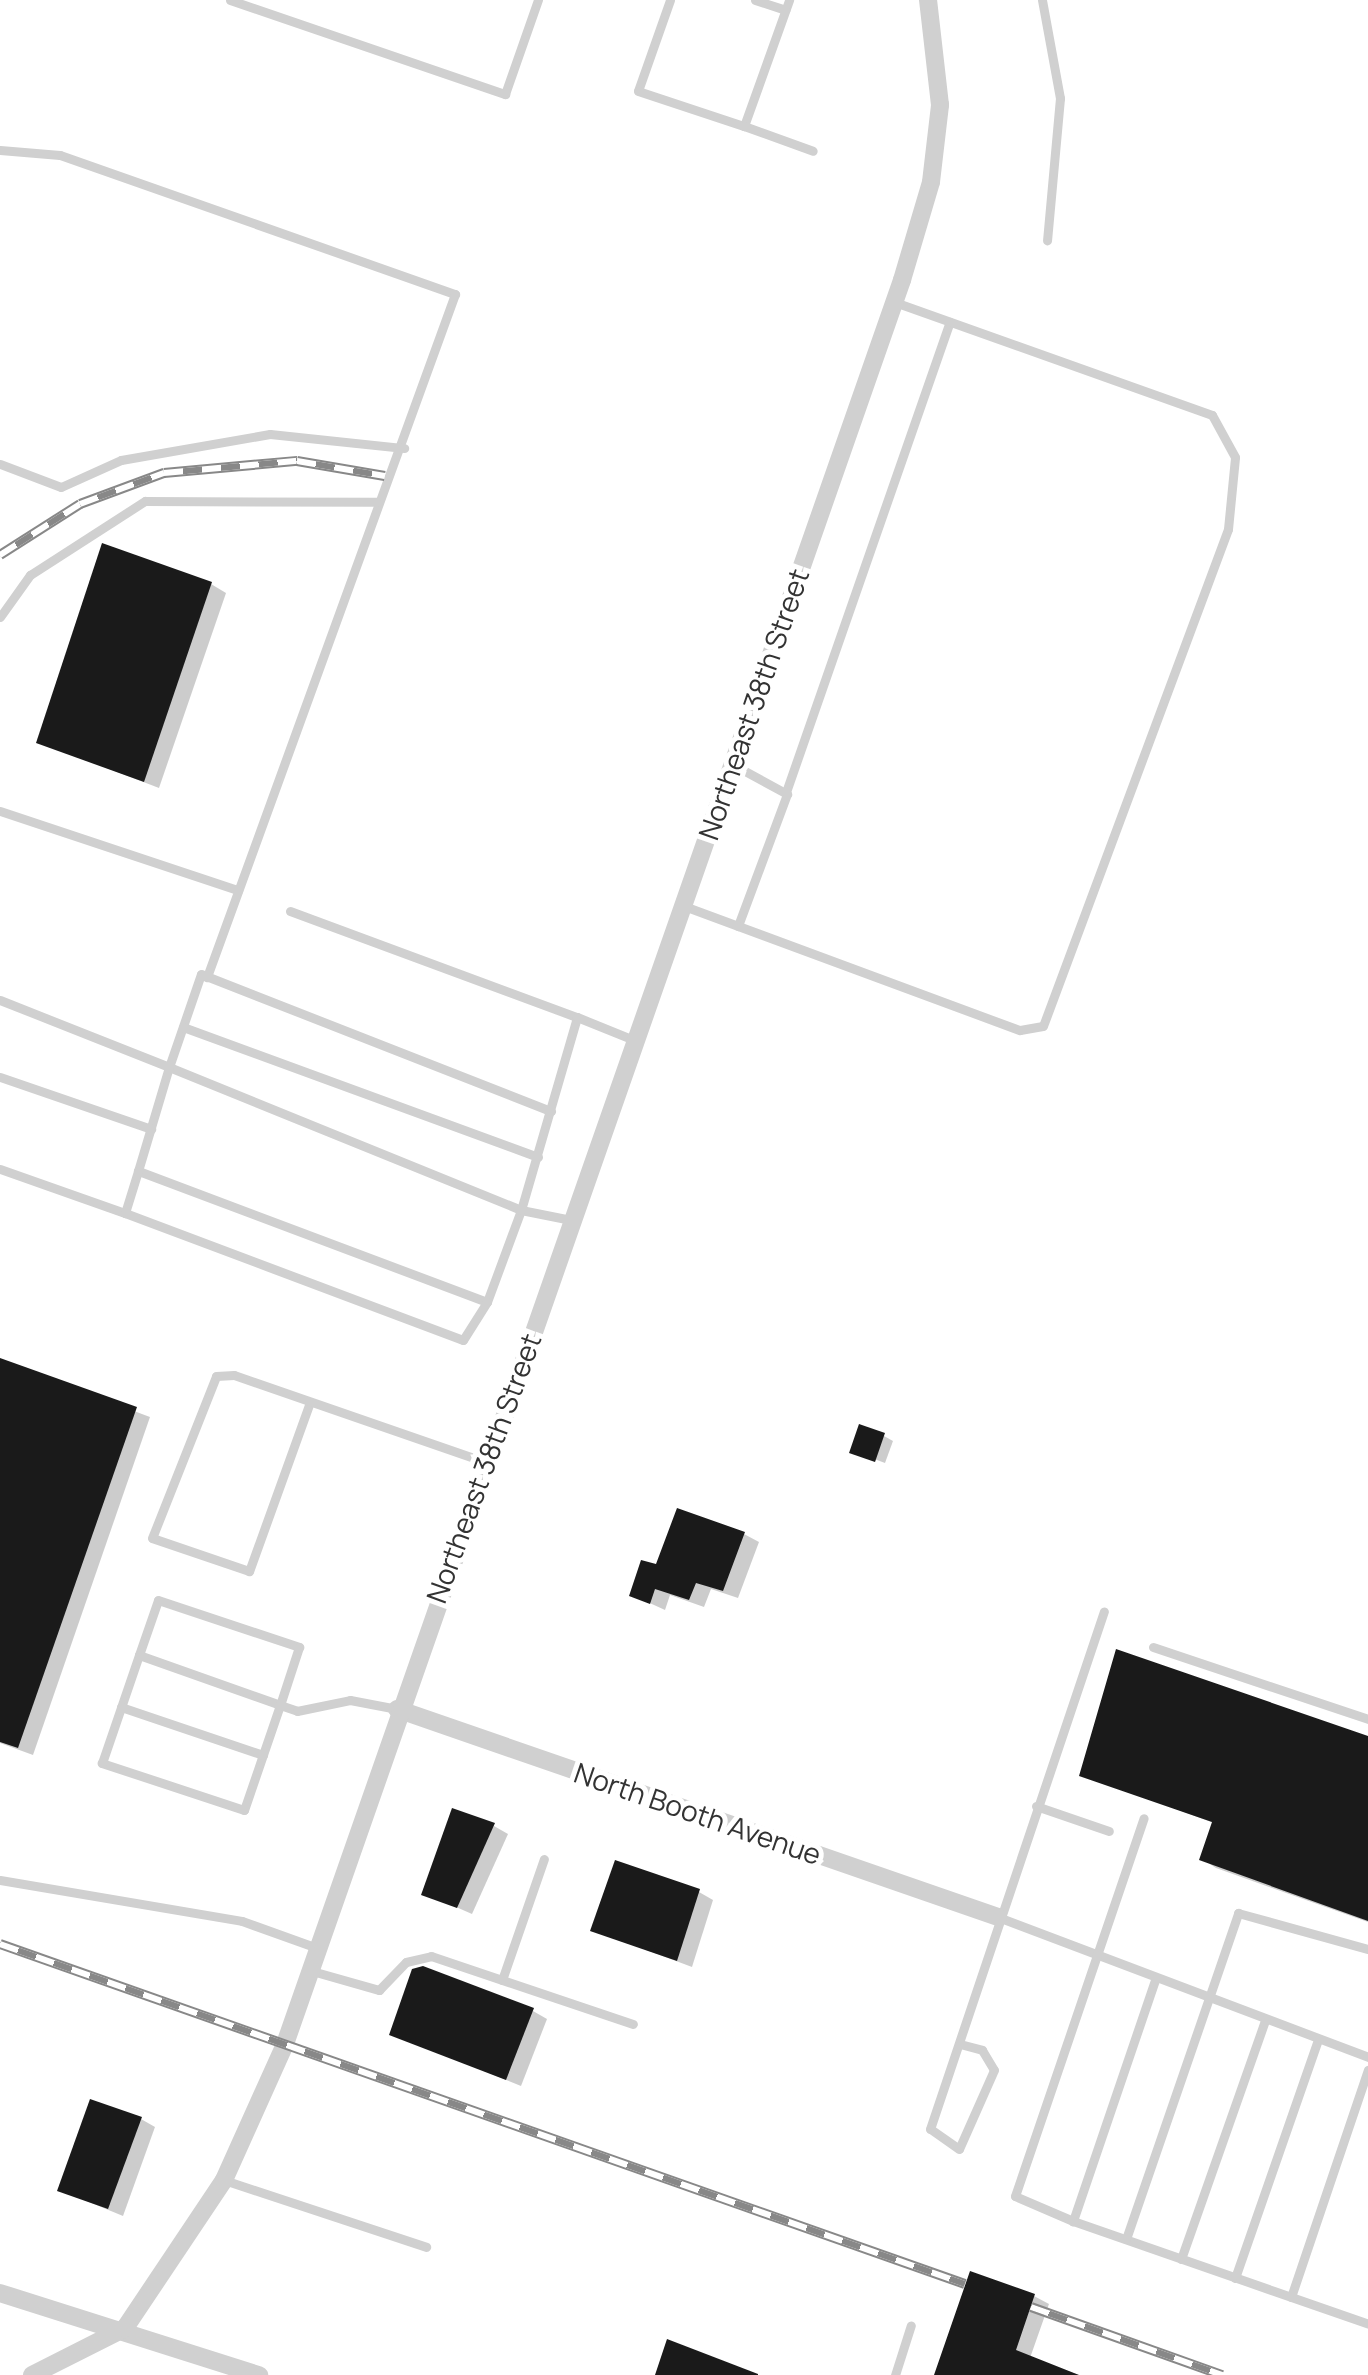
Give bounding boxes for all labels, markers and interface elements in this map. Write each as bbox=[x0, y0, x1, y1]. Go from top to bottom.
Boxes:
street label: Northeast 38th Street bbox=[691, 564, 815, 844]
street label: Northeast 38th Street bbox=[419, 1329, 547, 1607]
street label: North Booth Avenue bbox=[570, 1755, 826, 1871]

